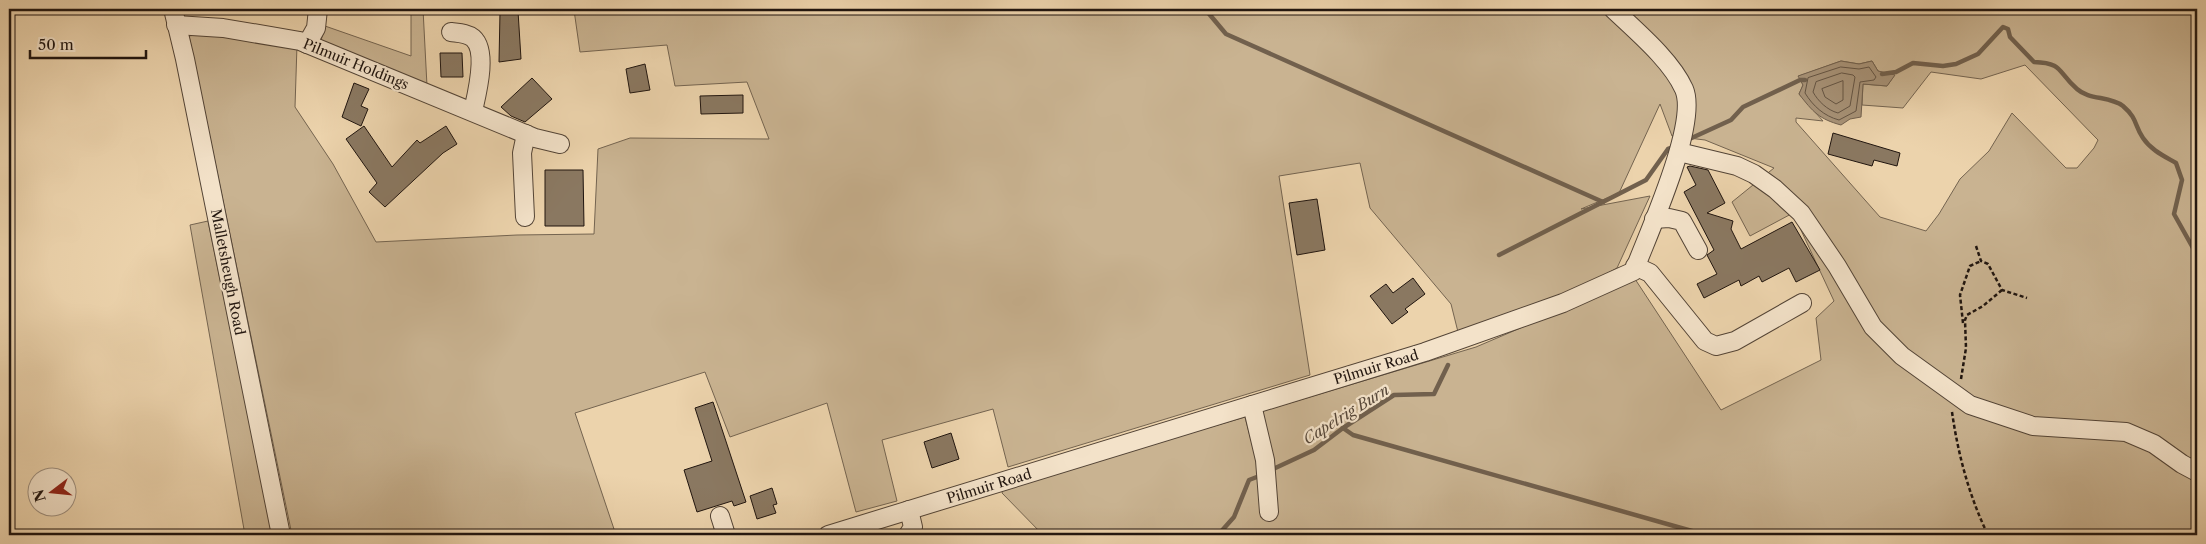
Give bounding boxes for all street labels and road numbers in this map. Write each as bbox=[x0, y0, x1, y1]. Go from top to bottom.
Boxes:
street label: Pilmuir Holdings bbox=[301, 35, 411, 93]
street label: Malletsheugh Road bbox=[207, 207, 249, 337]
street label: Pilmuir Road bbox=[1331, 345, 1421, 388]
street label: Pilmuir Road bbox=[944, 464, 1034, 507]

